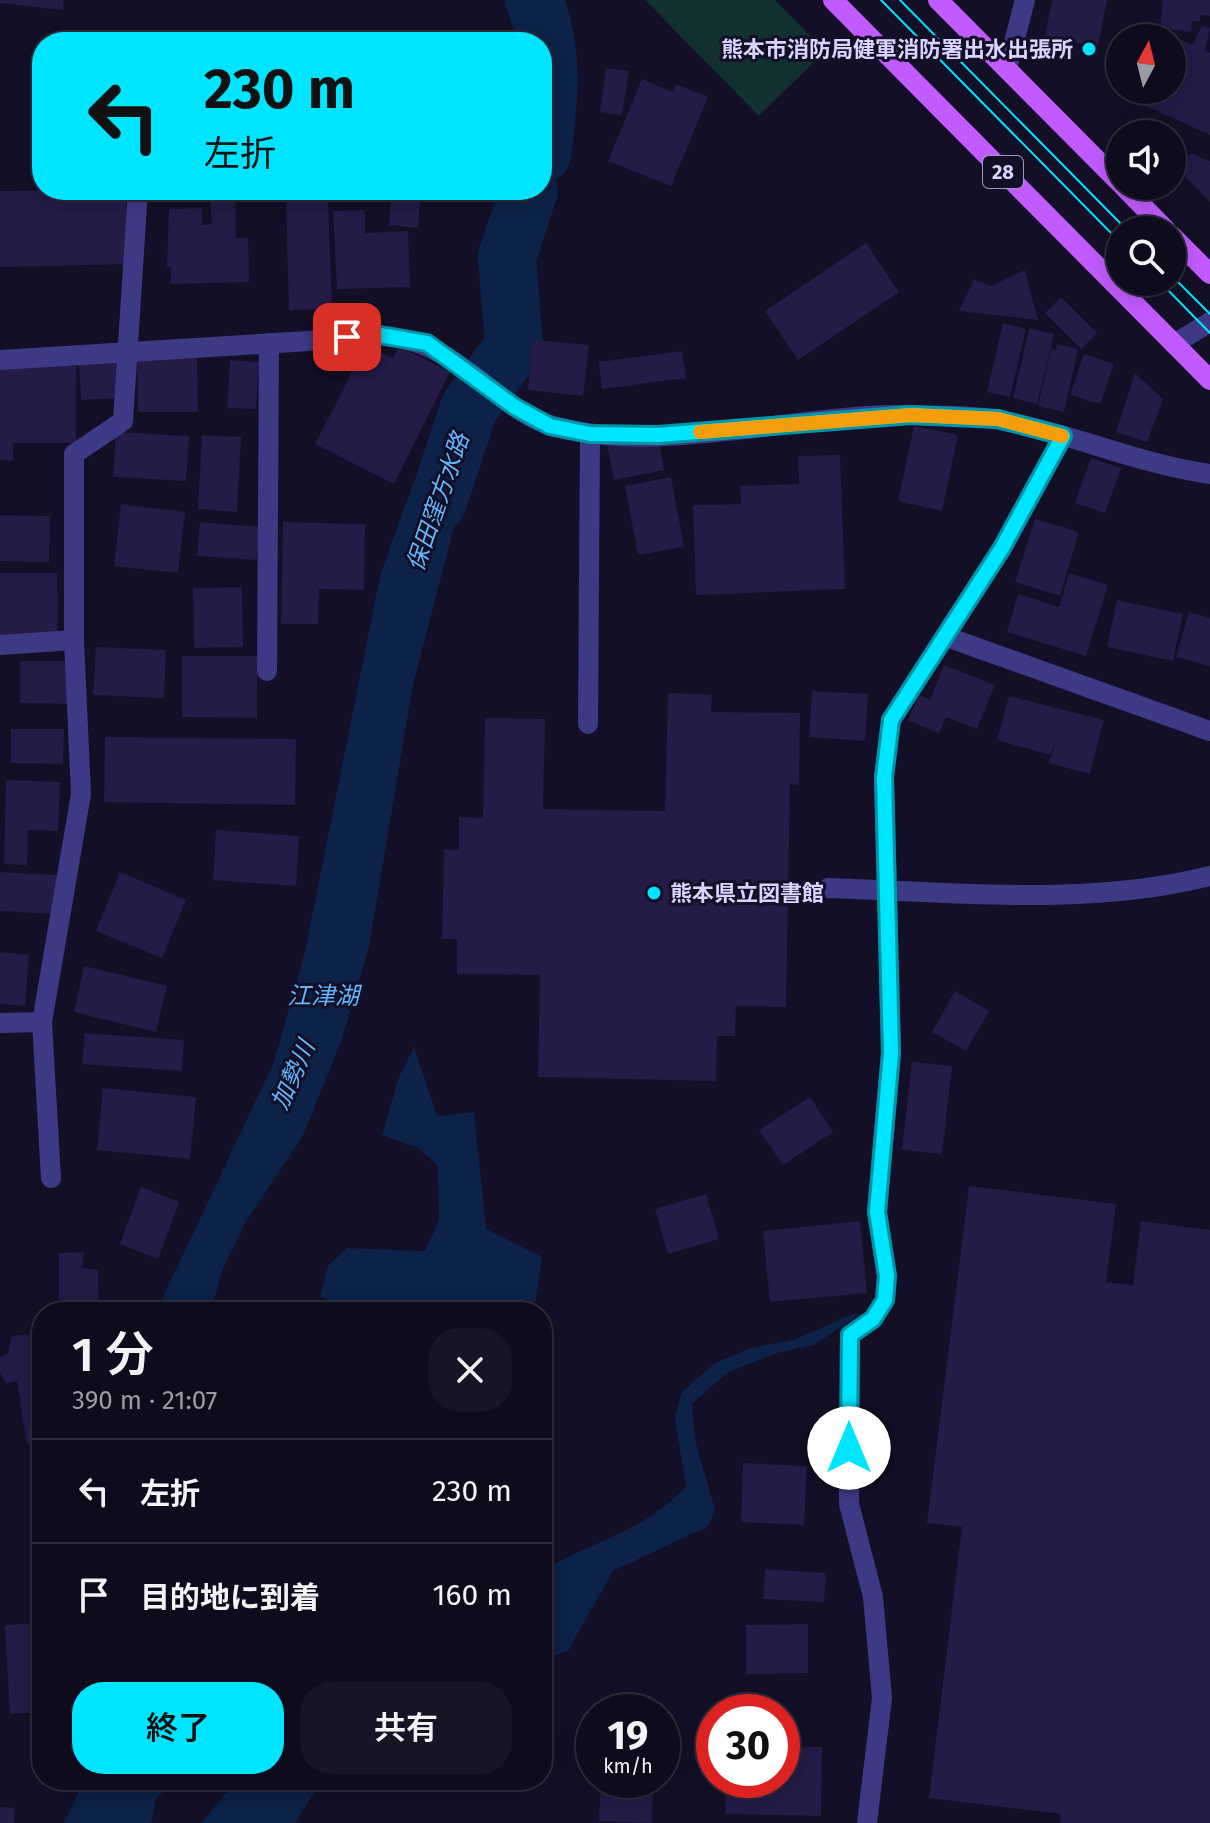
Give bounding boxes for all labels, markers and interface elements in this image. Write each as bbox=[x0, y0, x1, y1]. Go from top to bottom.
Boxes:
north arrow bbox=[1106, 24, 1186, 104]
map controls bbox=[1106, 24, 1186, 296]
place label: 熊本市消防局健軍消防署出水出張所 bbox=[721, 36, 1073, 63]
marker: 熊本市消防局健軍消防署出水出張所 bbox=[1080, 40, 1098, 58]
text: 230 m bbox=[204, 56, 355, 123]
icon: left bbox=[72, 64, 176, 168]
button: sound bbox=[1106, 120, 1186, 200]
text: 左折 bbox=[204, 132, 276, 176]
road number: 28 bbox=[983, 156, 1023, 188]
button: search bbox=[1106, 216, 1186, 296]
pin bbox=[313, 303, 381, 371]
icon: arrive bbox=[325, 315, 369, 359]
water label: 保田窪方水路 bbox=[401, 427, 475, 575]
place label: 熊本県立図書館 bbox=[670, 880, 824, 907]
marker: 熊本県立図書館 bbox=[645, 884, 663, 902]
water label: 江津湖 bbox=[287, 982, 363, 1010]
water label: 加勢川 bbox=[266, 1034, 322, 1114]
text: 1 分 bbox=[72, 1326, 154, 1384]
button: close bbox=[428, 1328, 512, 1412]
text: 390 m · 21:07 bbox=[72, 1385, 217, 1416]
position arrow bbox=[807, 1406, 891, 1490]
icon: left bbox=[72, 1469, 116, 1513]
text: 230 m bbox=[432, 1473, 512, 1509]
text: 左折 bbox=[140, 1476, 200, 1512]
icon: arrive bbox=[72, 1573, 116, 1617]
text: 160 m bbox=[433, 1577, 512, 1613]
text: 目的地に到着 bbox=[140, 1580, 320, 1616]
button: 終了 bbox=[72, 1682, 284, 1774]
button: 共有 bbox=[300, 1682, 512, 1774]
speed limit sign: 30 bbox=[696, 1694, 800, 1798]
text: 19 bbox=[608, 1712, 648, 1760]
text: km/h bbox=[603, 1754, 653, 1778]

